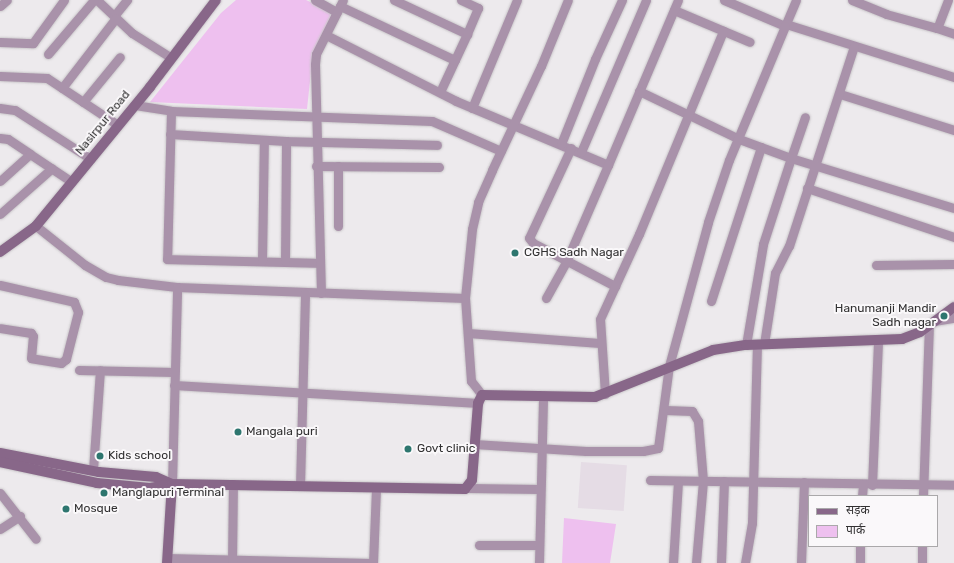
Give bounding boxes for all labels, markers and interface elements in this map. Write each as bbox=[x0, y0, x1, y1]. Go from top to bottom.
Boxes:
street label: Nasirpur Road bbox=[73, 88, 133, 158]
place label: CGHS Sadh Nagar bbox=[524, 246, 624, 260]
marker: CGHS Sadh Nagar bbox=[509, 247, 521, 259]
place label: Hanumanji Mandir Sadh nagar bbox=[835, 302, 936, 330]
marker: Hanumanji Mandir Sadh nagar bbox=[939, 311, 949, 321]
place label: Mangala puri bbox=[246, 425, 318, 439]
marker: Mangala puri bbox=[233, 427, 243, 437]
place label: Govt clinic bbox=[417, 442, 475, 456]
marker: Govt clinic bbox=[402, 443, 414, 455]
place label: Kids school bbox=[108, 449, 171, 463]
marker: Kids school bbox=[95, 451, 105, 461]
place label: Manglapuri Terminal bbox=[112, 486, 224, 500]
marker: Manglapuri Terminal bbox=[99, 488, 109, 498]
legend bbox=[808, 495, 938, 547]
place label: Mosque bbox=[74, 502, 118, 516]
text: सड़क bbox=[846, 503, 870, 517]
marker: Mosque bbox=[61, 504, 71, 514]
text: पार्क bbox=[846, 523, 865, 537]

